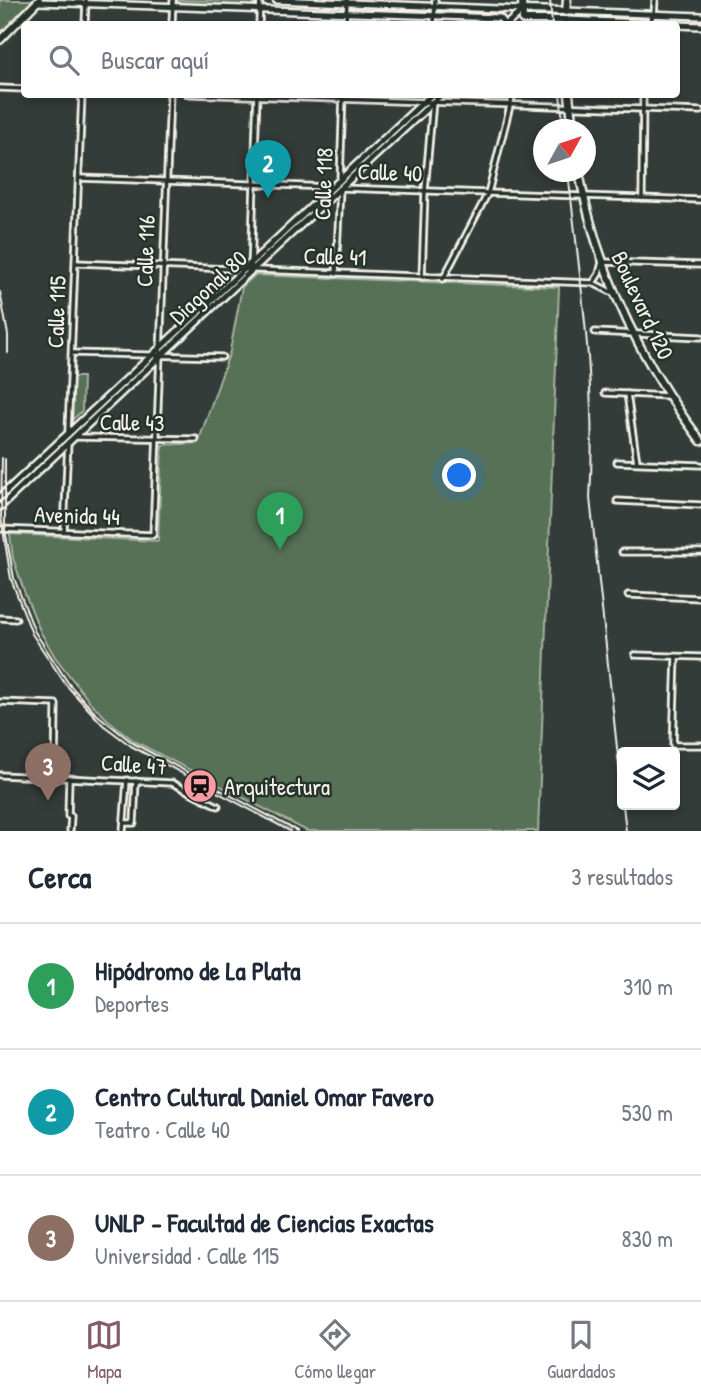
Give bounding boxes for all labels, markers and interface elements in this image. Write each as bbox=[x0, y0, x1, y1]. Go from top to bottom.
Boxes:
search box bbox=[21, 21, 680, 98]
icon: search bbox=[45, 41, 83, 79]
text: Buscar aquí bbox=[101, 42, 209, 77]
north arrow bbox=[533, 119, 596, 182]
pin: 2 bbox=[245, 140, 291, 198]
street label: Calle 118 bbox=[306, 147, 340, 221]
street label: Calle 40 bbox=[357, 155, 423, 189]
street label: Calle 116 bbox=[128, 215, 162, 287]
street label: Calle 41 bbox=[303, 239, 367, 273]
street label: Diagonal 80 bbox=[162, 243, 254, 331]
street label: Boulevard 120 bbox=[604, 246, 682, 364]
street label: Calle 115 bbox=[39, 275, 73, 349]
street label: Calle 43 bbox=[99, 406, 165, 438]
your location bbox=[442, 458, 476, 492]
pin: 1 bbox=[257, 492, 303, 550]
street label: Avenida 44 bbox=[34, 498, 120, 532]
pin: 3 bbox=[25, 743, 71, 801]
street label: Calle 47 bbox=[100, 746, 168, 782]
map controls bbox=[617, 747, 680, 810]
button: layers bbox=[617, 747, 680, 810]
station icon: Arquitectura bbox=[181, 767, 219, 805]
place label: Arquitectura bbox=[224, 771, 330, 802]
text: Cerca bbox=[28, 857, 91, 897]
text: 3 resultados bbox=[571, 861, 673, 892]
text: Hipódromo de La Plata bbox=[95, 953, 300, 988]
text: 1 bbox=[47, 971, 55, 1002]
text: 310 m bbox=[623, 971, 673, 1002]
text: Deportes bbox=[95, 988, 169, 1019]
text: Centro Cultural Daniel Omar Favero bbox=[95, 1079, 434, 1114]
text: 2 bbox=[46, 1097, 56, 1128]
text: 530 m bbox=[622, 1097, 673, 1128]
text: Teatro · Calle 40 bbox=[95, 1114, 230, 1145]
text: UNLP - Facultad de Ciencias Exactas bbox=[95, 1205, 434, 1240]
text: 3 bbox=[46, 1223, 56, 1254]
text: 830 m bbox=[622, 1223, 673, 1254]
text: Universidad · Calle 115 bbox=[95, 1240, 279, 1271]
tab: Mapa bbox=[85, 1316, 123, 1384]
tab: Cómo llegar bbox=[294, 1316, 376, 1384]
tab: Guardados bbox=[547, 1316, 616, 1384]

